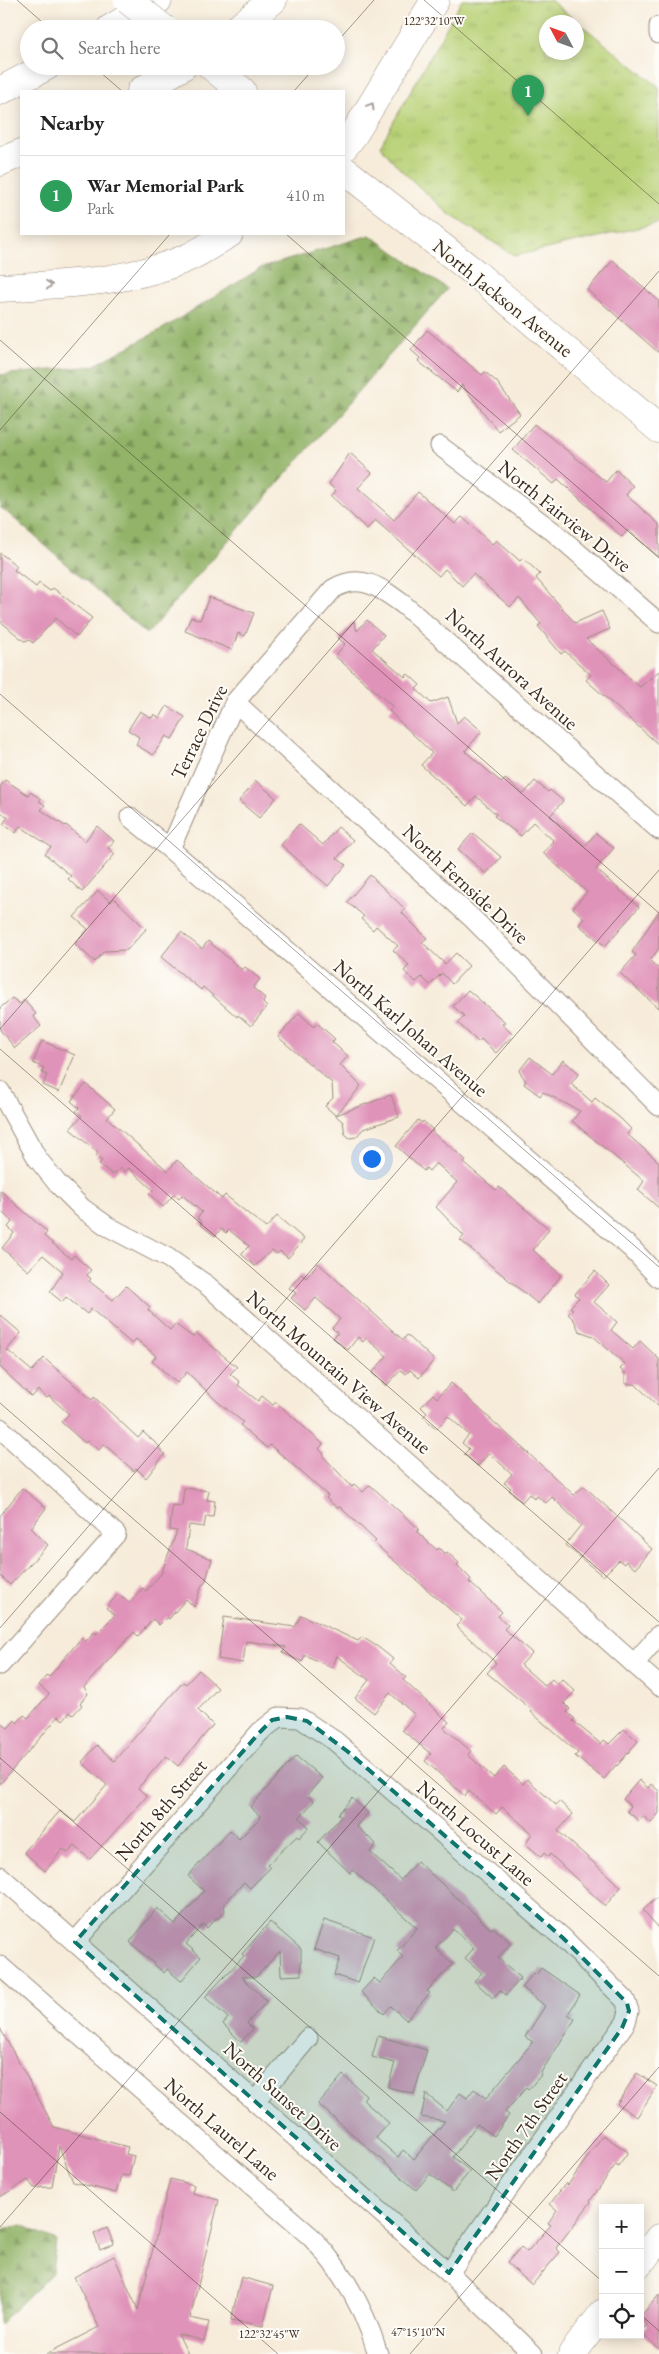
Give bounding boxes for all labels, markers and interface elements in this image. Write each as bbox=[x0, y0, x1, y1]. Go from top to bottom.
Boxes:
text: 122°32'10"W bbox=[403, 13, 466, 29]
north arrow bbox=[539, 15, 584, 60]
search box bbox=[20, 20, 345, 75]
icon: search bbox=[38, 34, 66, 62]
text: Search here bbox=[78, 35, 160, 60]
pin: 1 bbox=[512, 75, 544, 116]
one-way arrow bbox=[364, 103, 374, 112]
text: Nearby bbox=[40, 109, 104, 136]
text: War Memorial Park bbox=[87, 173, 244, 198]
text: 1 bbox=[52, 185, 60, 206]
text: 410 m bbox=[286, 185, 325, 206]
text: Park bbox=[87, 198, 114, 219]
street label: North Jackson Avenue bbox=[427, 233, 579, 363]
one-way arrow bbox=[45, 280, 53, 291]
street label: North Fairview Drive bbox=[493, 454, 637, 578]
street label: North Aurora Avenue bbox=[440, 602, 584, 736]
street label: Terrace Drive bbox=[165, 680, 233, 784]
street label: North Fernside Drive bbox=[397, 819, 535, 949]
street label: North Karl Johan Avenue bbox=[328, 954, 494, 1102]
your location bbox=[359, 1146, 385, 1172]
street label: North Mountain View Avenue bbox=[241, 1285, 437, 1459]
street label: North 8th Street bbox=[109, 1753, 213, 1866]
street label: North Locust Lane bbox=[412, 1775, 541, 1891]
street label: North Sunset Drive bbox=[218, 2036, 348, 2156]
street label: North 7th Street bbox=[479, 2066, 574, 2186]
street label: North Laurel Lane bbox=[159, 2072, 285, 2186]
map controls bbox=[599, 2204, 644, 2339]
button: + bbox=[599, 2204, 644, 2249]
button: − bbox=[599, 2249, 644, 2294]
button: locate bbox=[599, 2294, 644, 2339]
text: 47°15'10"N bbox=[391, 2324, 445, 2340]
text: 122°32'45"W bbox=[238, 2326, 301, 2342]

